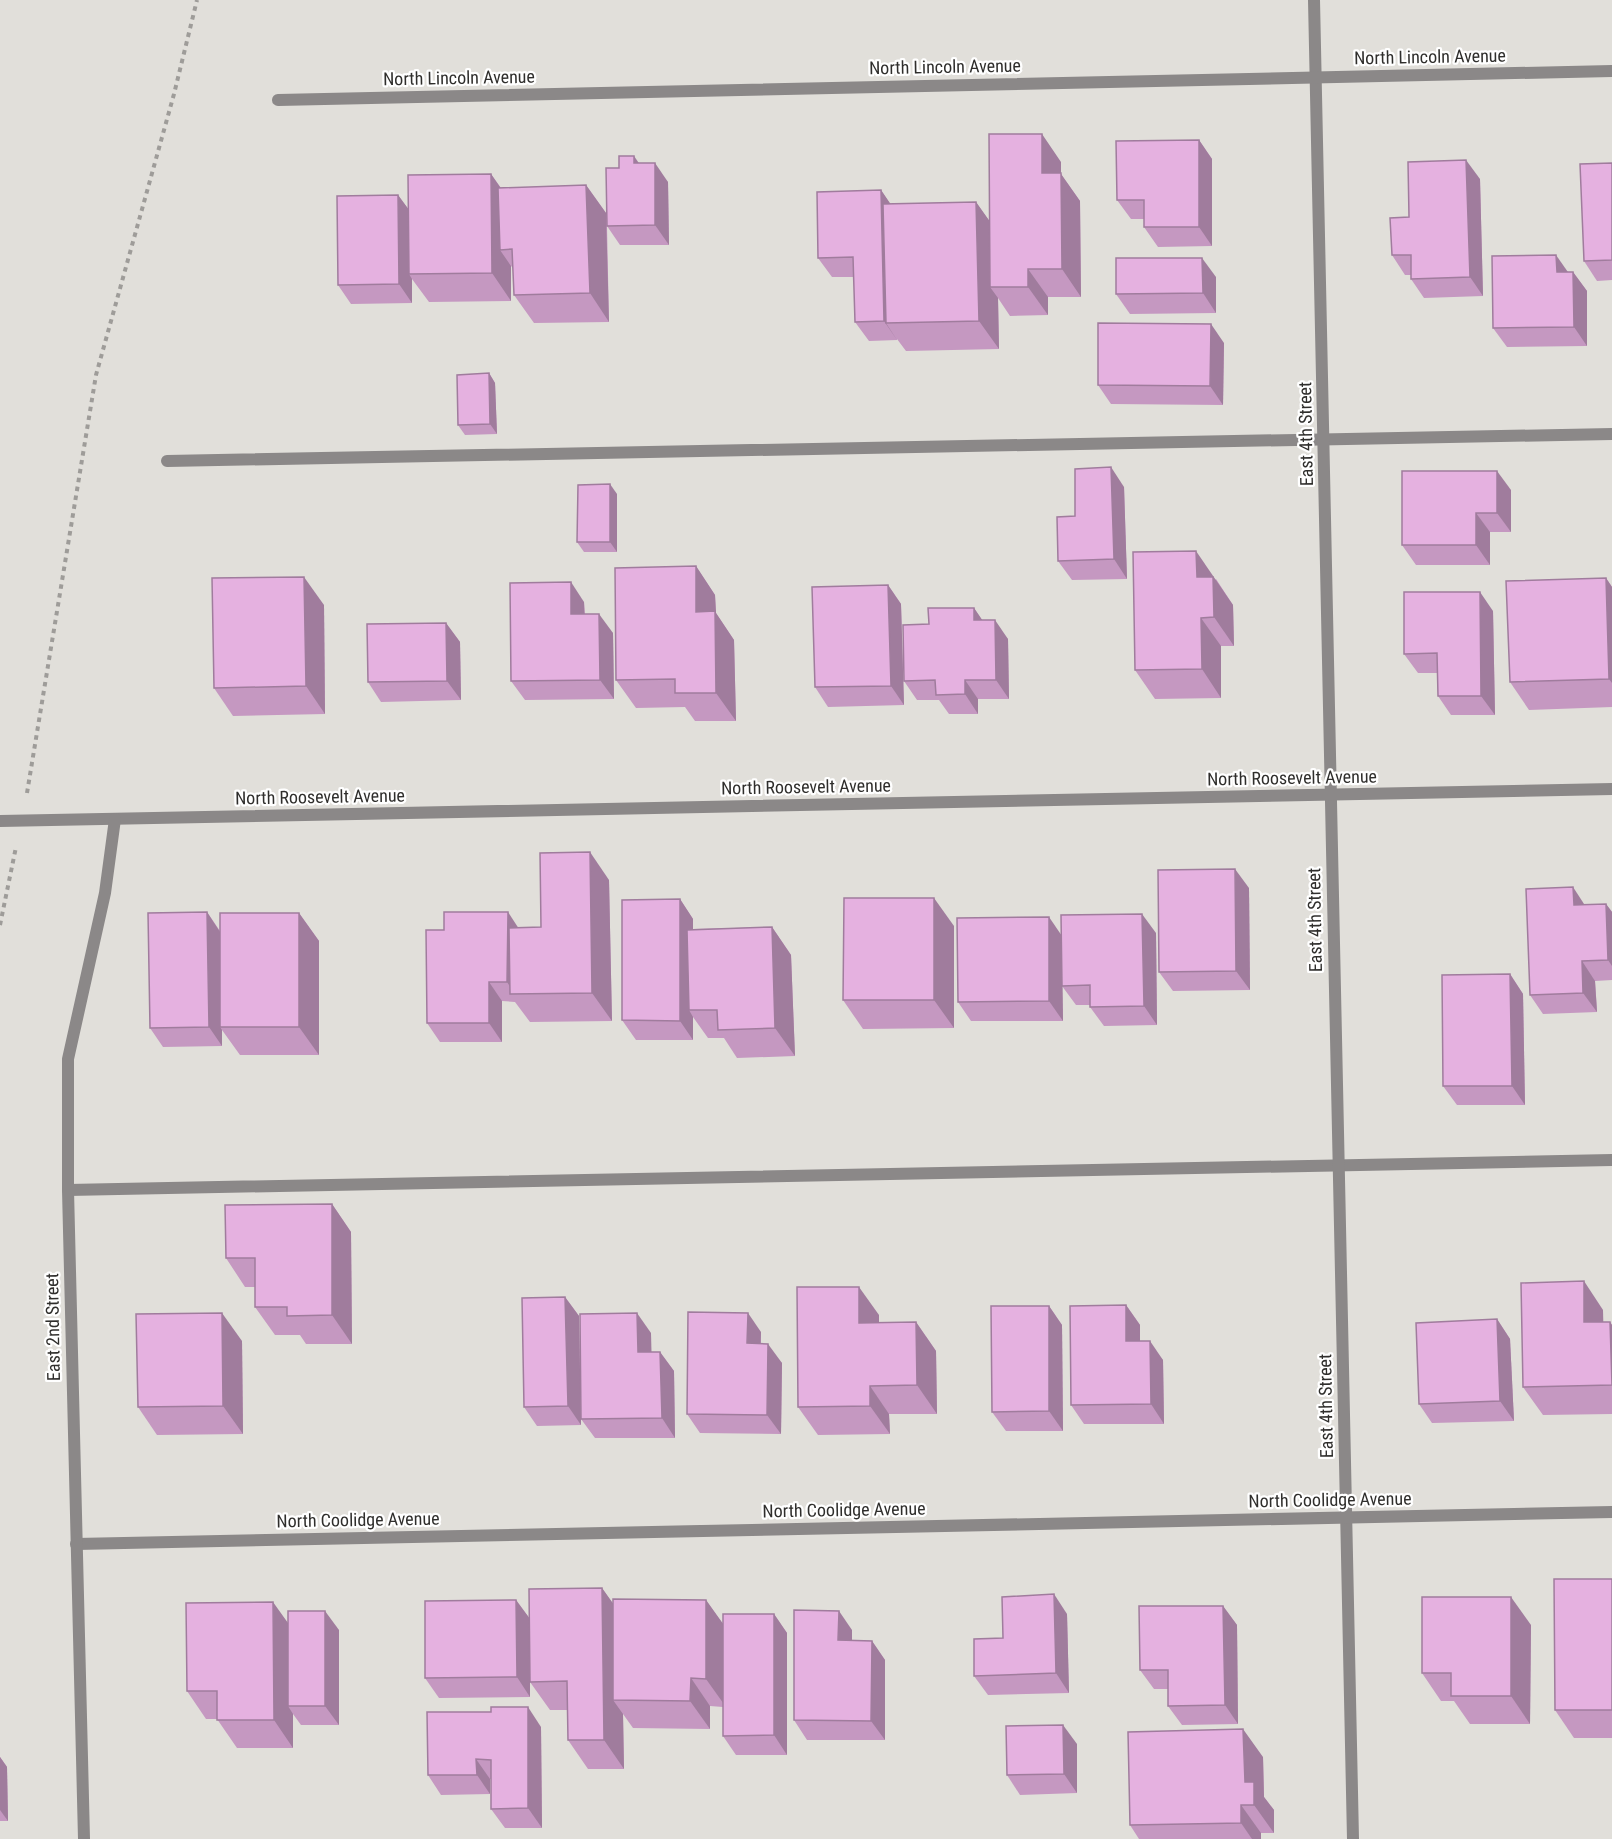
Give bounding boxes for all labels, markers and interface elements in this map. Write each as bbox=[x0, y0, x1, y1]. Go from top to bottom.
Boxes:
street label: North Lincoln Avenue bbox=[1354, 45, 1506, 68]
street label: North Lincoln Avenue bbox=[869, 55, 1021, 78]
street label: North Lincoln Avenue bbox=[383, 66, 535, 89]
street label: East 4th Street bbox=[1294, 382, 1317, 486]
street label: North Roosevelt Avenue bbox=[1207, 766, 1377, 789]
street label: North Roosevelt Avenue bbox=[721, 775, 891, 798]
street label: North Roosevelt Avenue bbox=[235, 785, 405, 808]
street label: East 4th Street bbox=[1303, 868, 1326, 972]
street label: East 2nd Street bbox=[41, 1273, 64, 1381]
street label: East 4th Street bbox=[1314, 1354, 1337, 1458]
street label: North Coolidge Avenue bbox=[1248, 1488, 1412, 1511]
street label: North Coolidge Avenue bbox=[762, 1498, 926, 1521]
street label: North Coolidge Avenue bbox=[276, 1508, 440, 1531]

